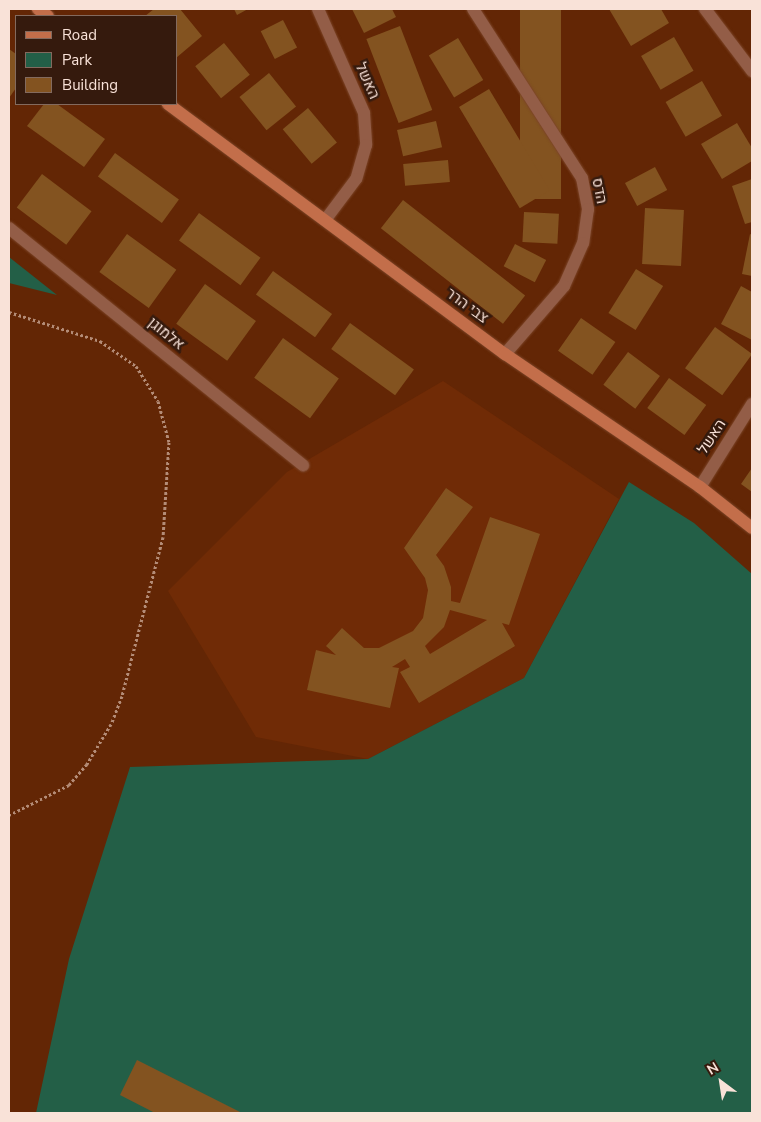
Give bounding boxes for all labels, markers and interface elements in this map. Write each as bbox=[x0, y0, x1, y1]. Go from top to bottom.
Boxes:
legend bbox=[15, 15, 178, 105]
text: Road bbox=[62, 25, 97, 45]
text: Park bbox=[62, 50, 92, 70]
street label: האשל bbox=[351, 60, 383, 102]
text: Building bbox=[62, 75, 118, 95]
street label: הדס bbox=[588, 176, 610, 206]
street label: צבי הרר bbox=[442, 285, 492, 327]
street label: אלמוגן bbox=[144, 314, 188, 354]
street label: האשל bbox=[694, 416, 730, 458]
north arrow bbox=[696, 1057, 746, 1107]
text: N bbox=[704, 1058, 722, 1080]

